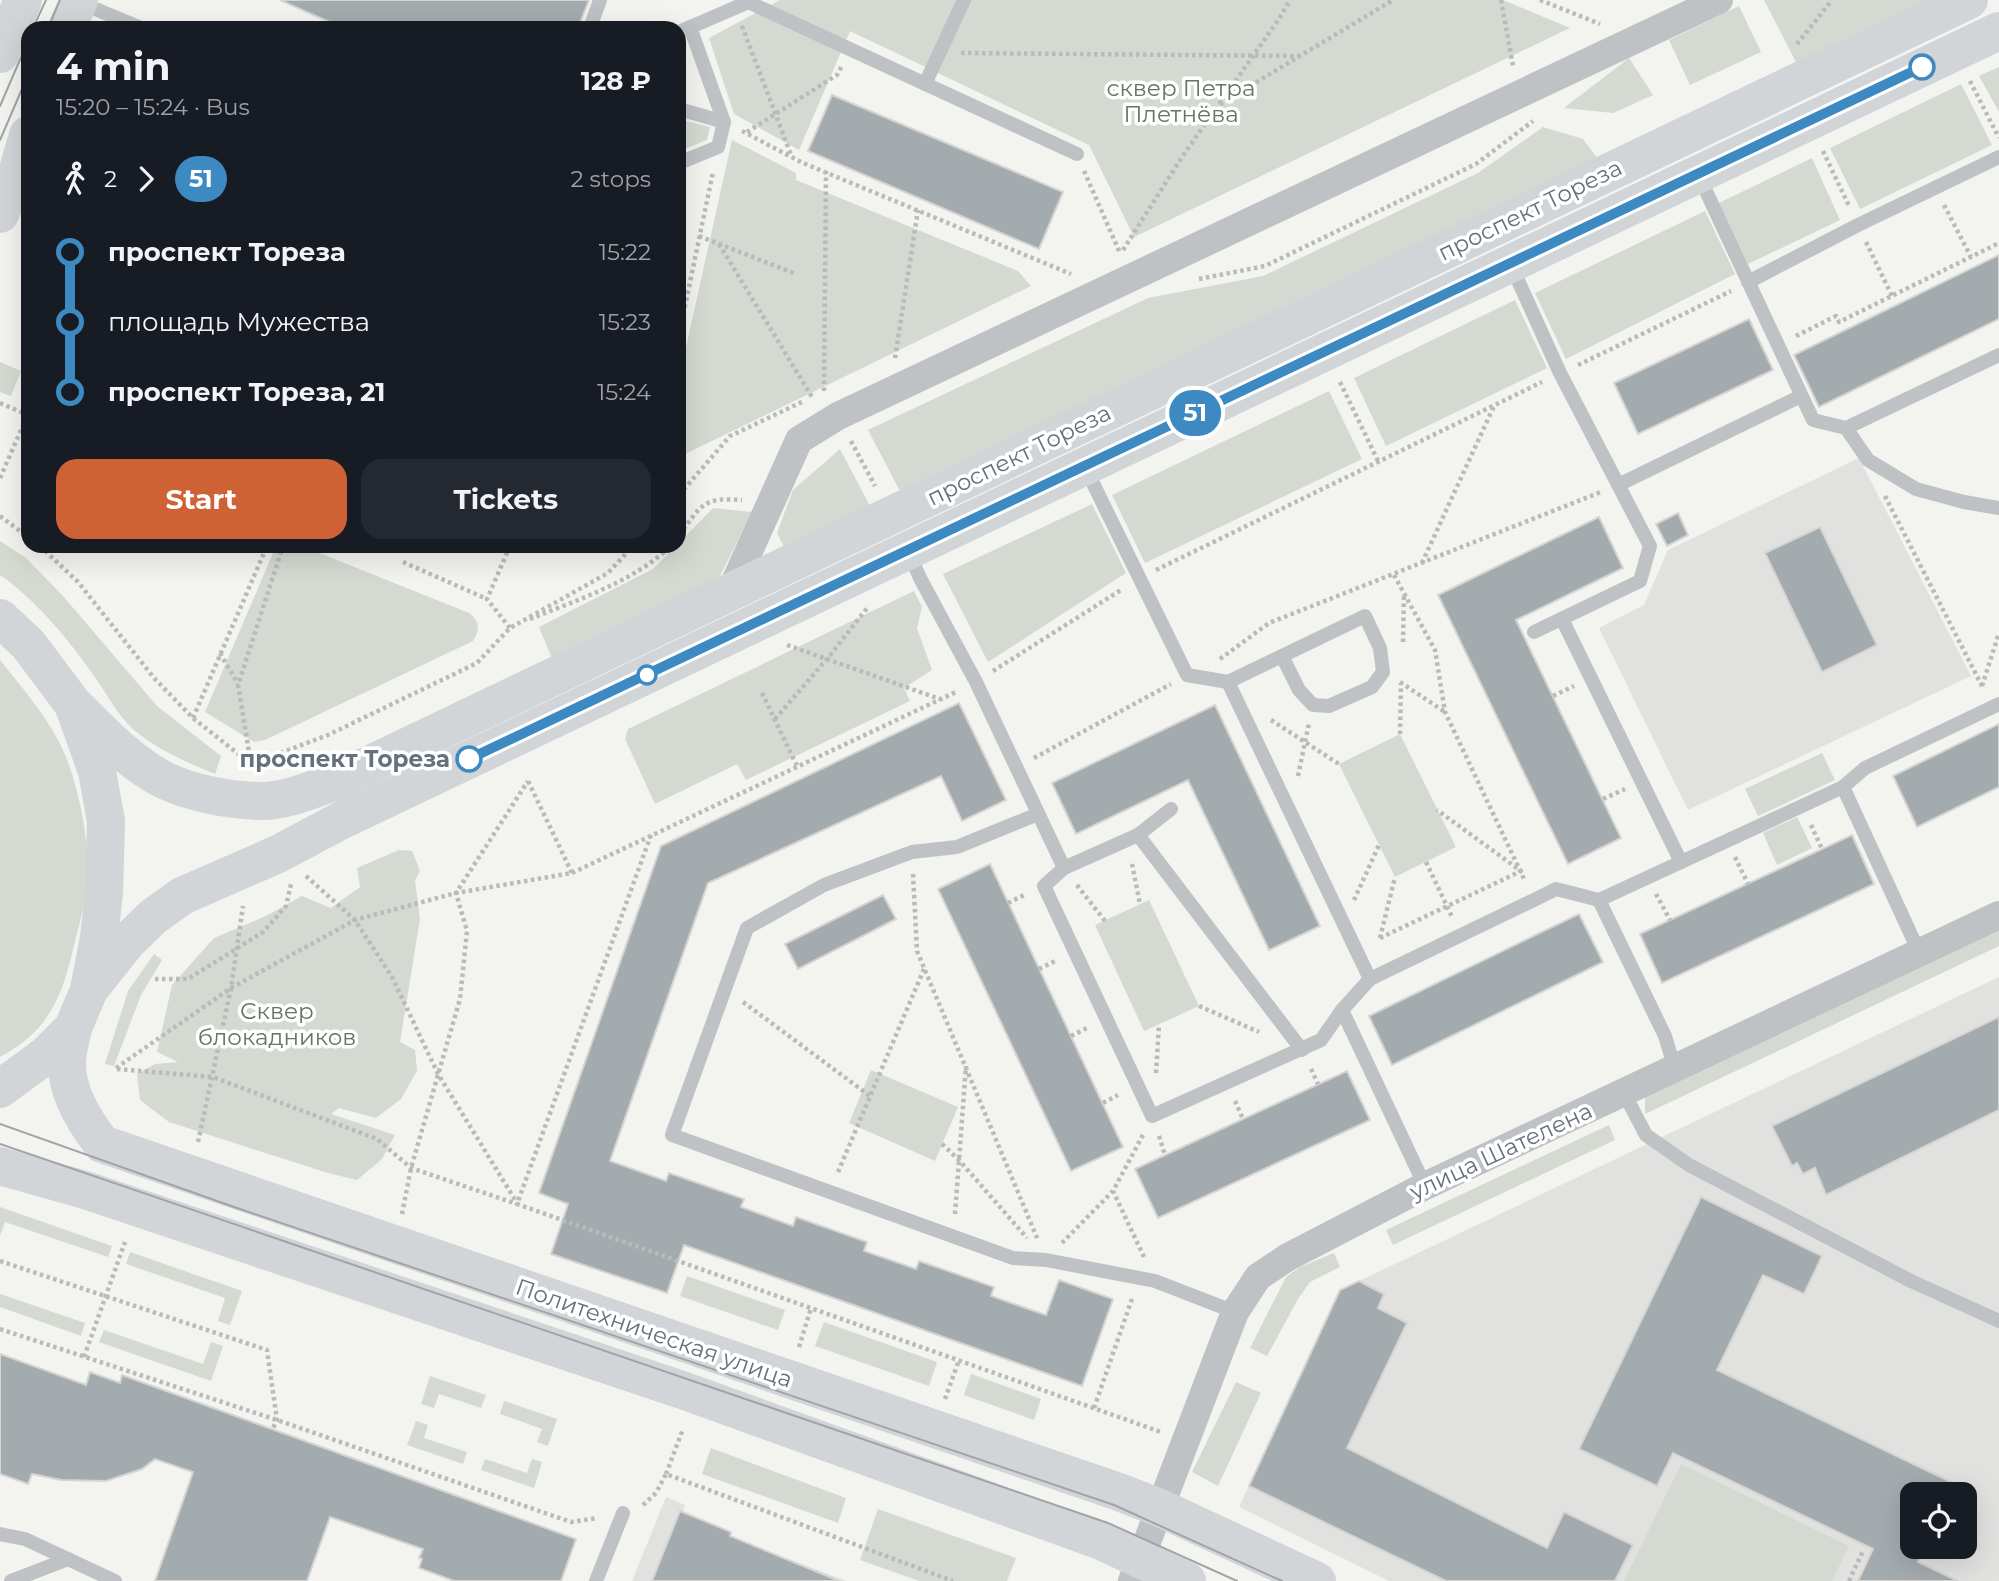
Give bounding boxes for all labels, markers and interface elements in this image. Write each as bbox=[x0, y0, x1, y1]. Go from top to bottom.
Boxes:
text: 4 min bbox=[56, 43, 171, 90]
unlabelled marker bbox=[1909, 54, 1935, 80]
text: 128 ₽ bbox=[581, 65, 651, 97]
park label: сквер Петра Плетнёва bbox=[1107, 74, 1255, 128]
text: 15:20 – 15:24 · Bus bbox=[56, 93, 250, 121]
street label: проспект Тореза bbox=[1433, 153, 1627, 267]
icon: walk bbox=[56, 160, 94, 198]
icon: forward bbox=[127, 160, 165, 198]
text: 51 bbox=[189, 164, 213, 193]
text: 2 bbox=[104, 165, 117, 193]
text: 2 stops bbox=[571, 165, 651, 193]
text: проспект Тореза bbox=[108, 236, 346, 268]
text: 15:22 bbox=[599, 238, 651, 266]
text: площадь Мужества bbox=[108, 306, 370, 338]
text: 15:23 bbox=[599, 308, 651, 336]
text: проспект Тореза, 21 bbox=[108, 376, 386, 408]
text: 15:24 bbox=[597, 378, 651, 406]
line badge: 51 bbox=[1164, 390, 1226, 436]
street label: проспект Тореза bbox=[922, 398, 1116, 512]
text: 51 bbox=[1183, 398, 1207, 427]
button: Start bbox=[56, 459, 347, 539]
button: Tickets bbox=[361, 459, 651, 539]
unlabelled marker bbox=[637, 665, 657, 685]
place label: проспект Тореза bbox=[240, 745, 450, 773]
marker: проспект Тореза bbox=[456, 746, 482, 772]
park label: Сквер блокадников bbox=[198, 997, 356, 1051]
street label: улица Шателена bbox=[1404, 1096, 1597, 1206]
street label: Политехническая улица bbox=[512, 1272, 796, 1394]
map controls bbox=[1900, 1482, 1977, 1559]
button: locate bbox=[1900, 1482, 1977, 1559]

